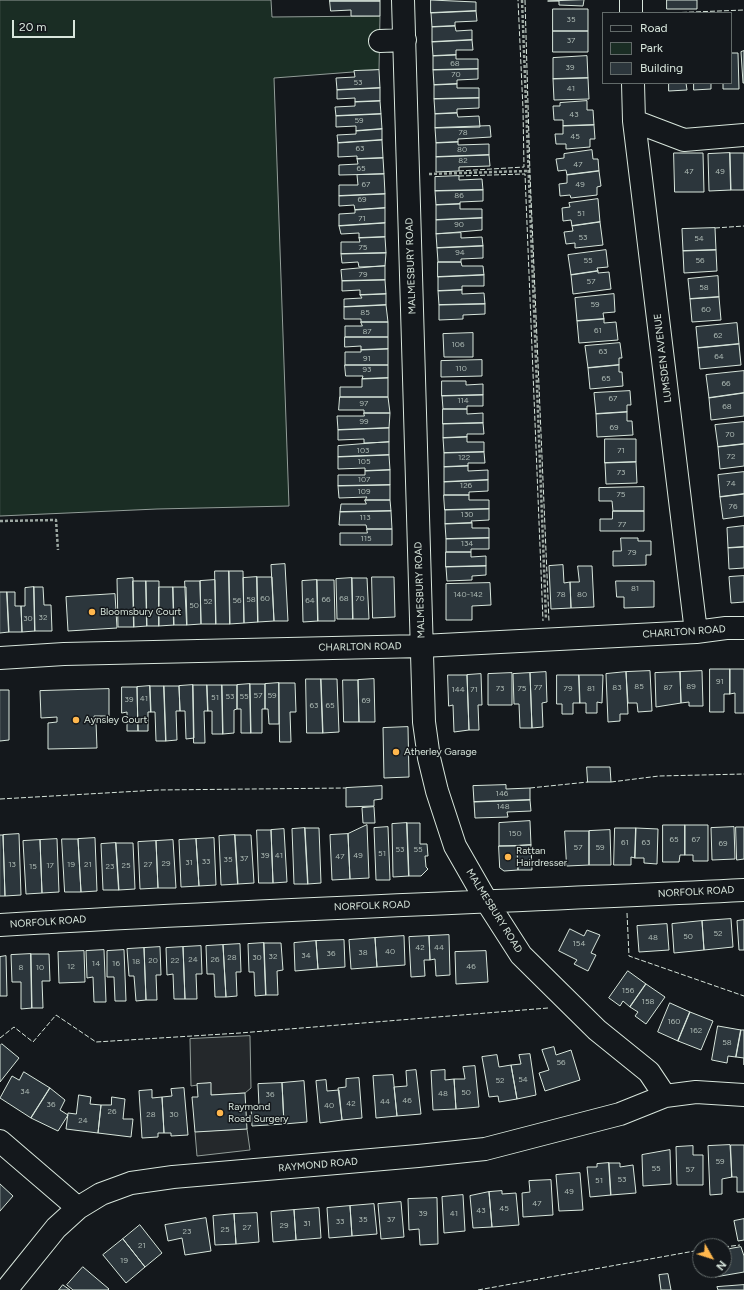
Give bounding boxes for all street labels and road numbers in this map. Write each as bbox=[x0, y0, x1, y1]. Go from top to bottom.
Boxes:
street label: MALMESBURY ROAD bbox=[403, 218, 419, 314]
street label: LUMSDEN AVENUE bbox=[652, 313, 674, 403]
street label: MALMESBURY ROAD bbox=[412, 542, 428, 638]
street label: CHARLTON ROAD bbox=[642, 623, 726, 641]
street label: CHARLTON ROAD bbox=[318, 640, 402, 654]
street label: MALMESBURY ROAD bbox=[463, 867, 525, 955]
street label: NORFOLK ROAD bbox=[658, 884, 734, 900]
street label: NORFOLK ROAD bbox=[334, 899, 410, 913]
street label: NORFOLK ROAD bbox=[9, 913, 87, 931]
street label: RAYMOND ROAD bbox=[278, 1156, 358, 1174]

